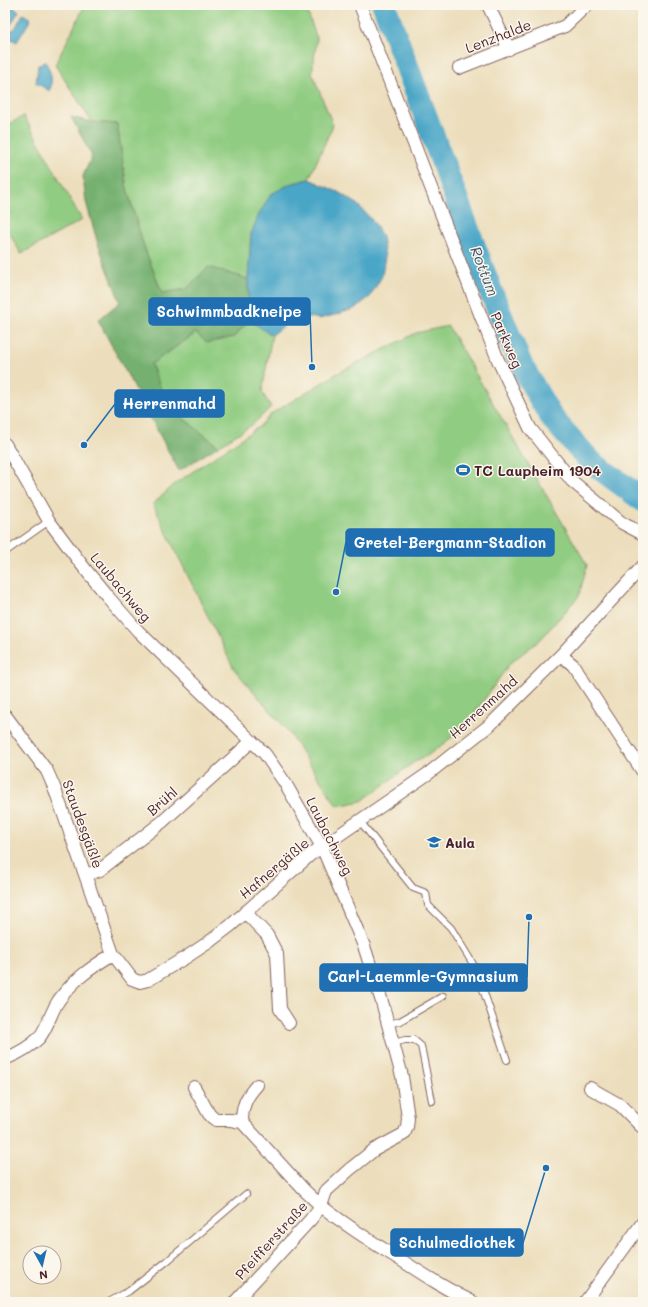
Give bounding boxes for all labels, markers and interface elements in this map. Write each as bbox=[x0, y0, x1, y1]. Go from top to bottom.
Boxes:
street label: Lenzhalde bbox=[462, 15, 534, 57]
water label: Rottum bbox=[466, 243, 504, 299]
callout: Schwimmbadkneipe bbox=[149, 298, 310, 325]
text: Schwimmbadkneipe bbox=[157, 301, 301, 321]
street label: Parkweg bbox=[487, 309, 527, 371]
callout: Herrenmahd bbox=[115, 390, 224, 417]
text: Herrenmahd bbox=[122, 393, 216, 413]
place label: TC Laupheim 1904 bbox=[474, 461, 601, 480]
sports icon: TC Laupheim 1904 bbox=[455, 462, 471, 478]
callout: Gretel-Bergmann-Stadion bbox=[346, 529, 554, 556]
text: Gretel-Bergmann-Stadion bbox=[354, 532, 546, 552]
street label: Laubachweg bbox=[86, 548, 156, 626]
street label: Herrenmahd bbox=[445, 671, 521, 743]
street label: Staudesgäßle bbox=[58, 777, 108, 871]
street label: Brühl bbox=[143, 782, 181, 820]
street label: Laubachweg bbox=[302, 794, 358, 878]
street label: Hafnergäßle bbox=[235, 833, 313, 903]
place label: Aula bbox=[445, 833, 476, 852]
school or university icon: Aula bbox=[426, 834, 442, 850]
callout: Carl-Laemmle-Gymnasium bbox=[320, 964, 527, 991]
text: Carl-Laemmle-Gymnasium bbox=[327, 966, 519, 986]
street label: Pfeifferstraße bbox=[231, 1197, 311, 1283]
callout: Schulmediothek bbox=[391, 1229, 523, 1256]
text: Schulmediothek bbox=[399, 1232, 515, 1252]
north arrow bbox=[22, 1245, 62, 1285]
text: N bbox=[38, 1267, 49, 1283]

